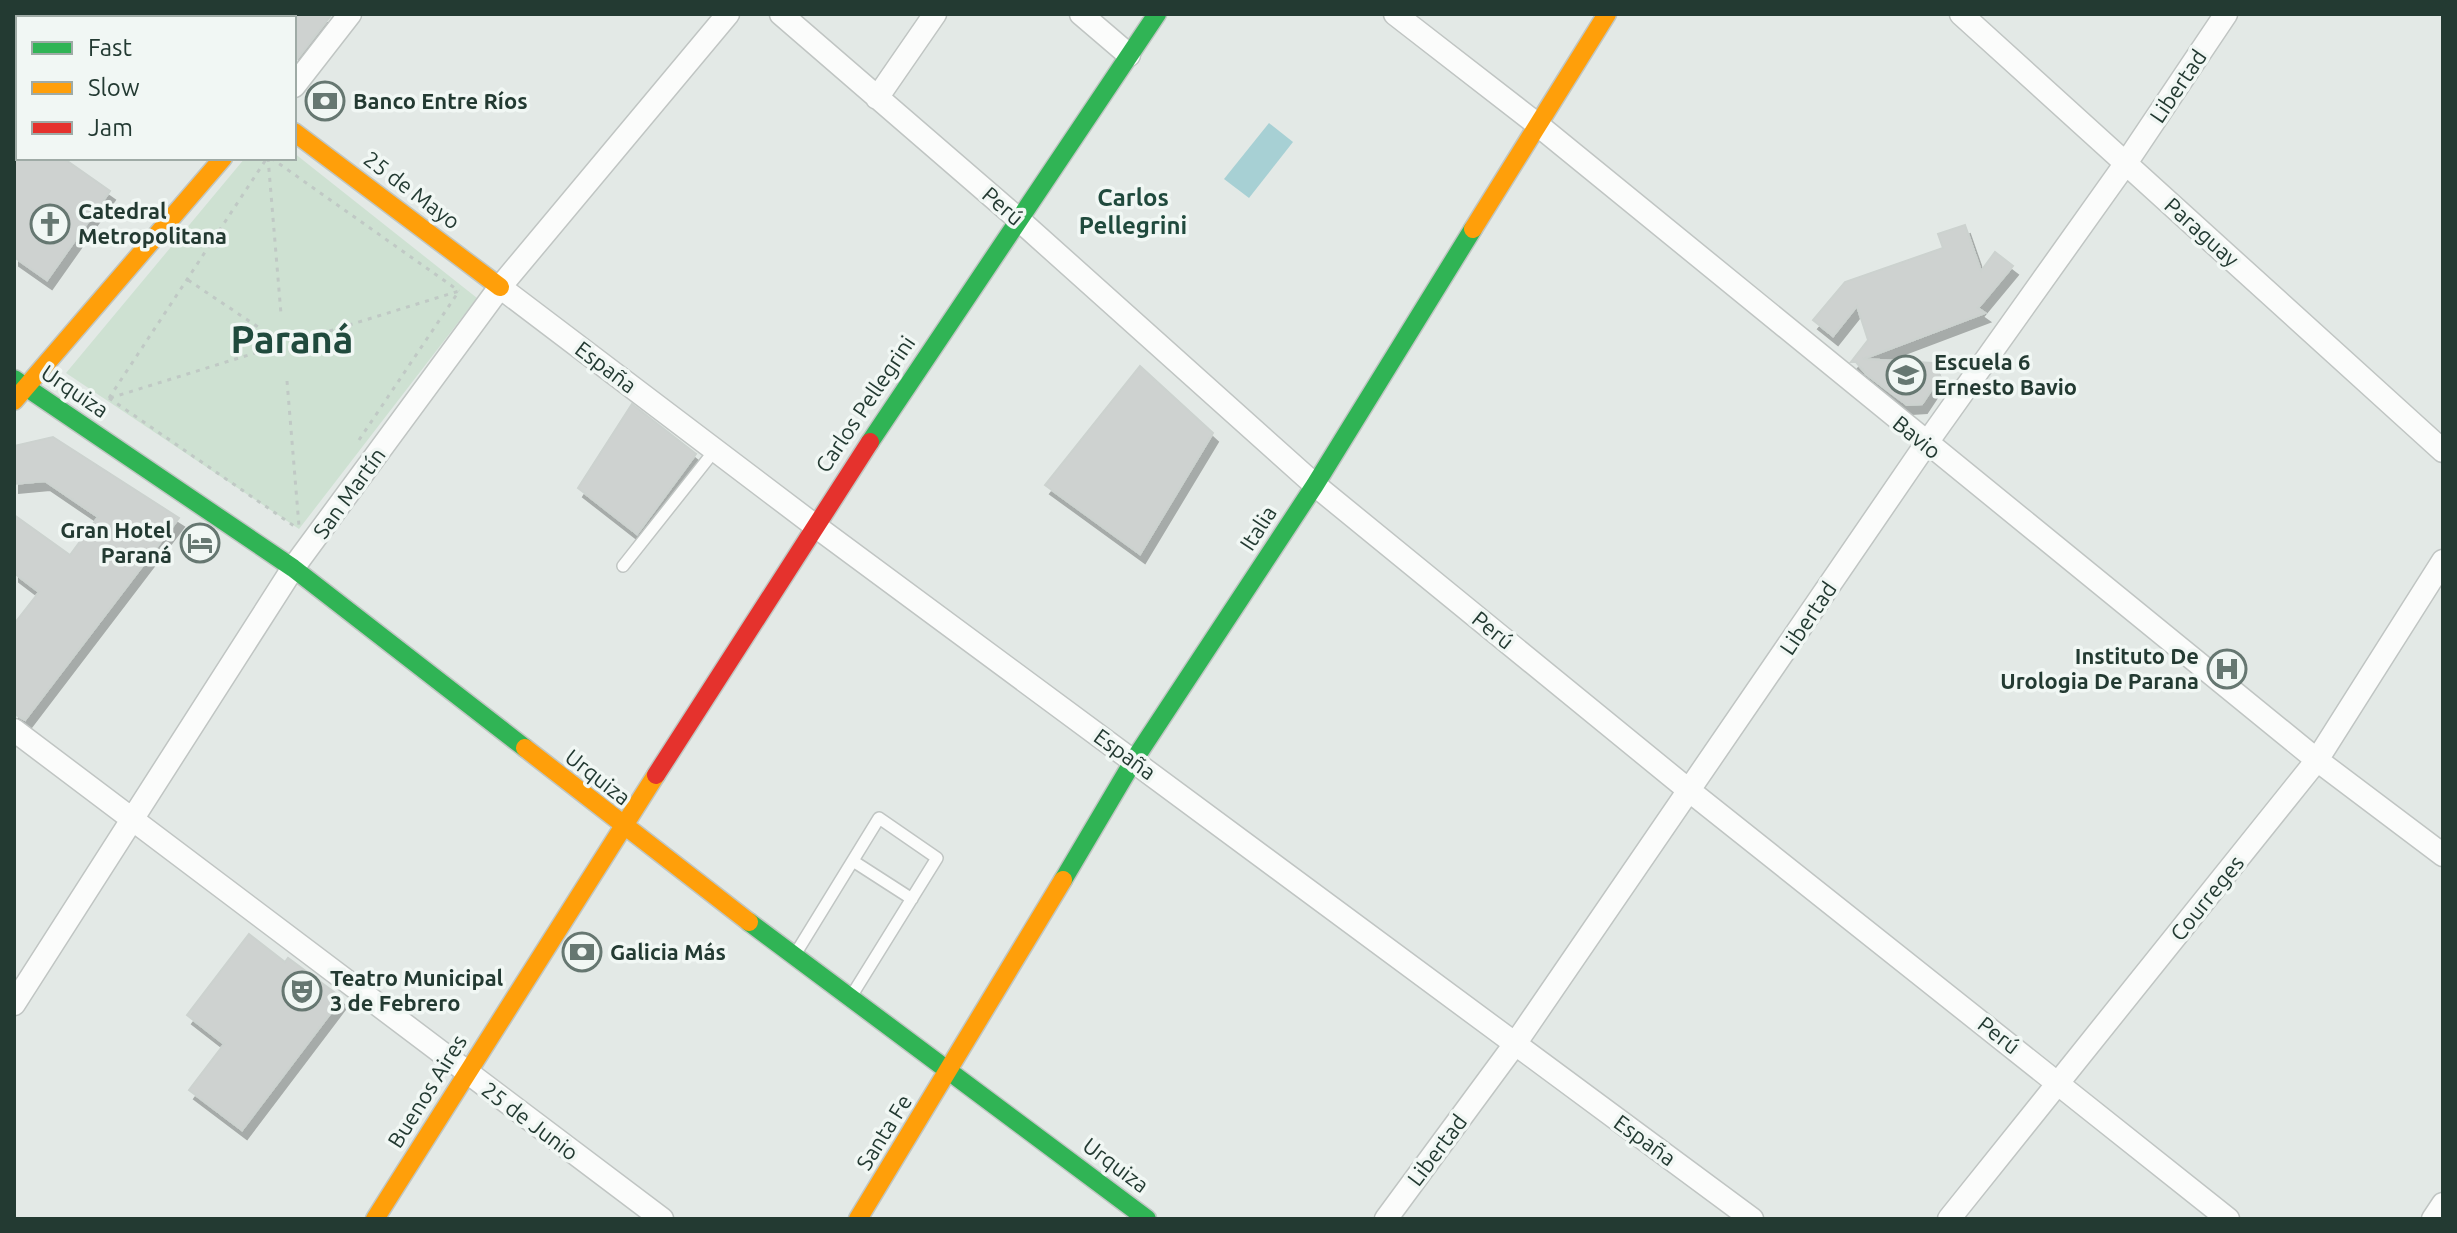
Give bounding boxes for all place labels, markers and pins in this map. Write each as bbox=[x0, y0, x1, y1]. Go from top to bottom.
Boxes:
bank icon: Banco Entre Ríos bbox=[304, 80, 346, 122]
place label: Banco Entre Ríos bbox=[353, 88, 528, 113]
place label: Catedral Metropolitana bbox=[78, 198, 227, 248]
church icon: Catedral Metropolitana bbox=[29, 203, 71, 245]
place label: Escuela 6 Ernesto Bavio bbox=[1934, 349, 2077, 399]
school or university icon: Escuela 6 Ernesto Bavio bbox=[1885, 354, 1927, 396]
place label: Gran Hotel Paraná bbox=[60, 517, 172, 567]
hotel icon: Gran Hotel Paraná bbox=[179, 522, 221, 564]
place label: Instituto De Urologia De Parana bbox=[2000, 643, 2199, 693]
hospital icon: Instituto De Urologia De Parana bbox=[2206, 648, 2248, 690]
bank icon: Galicia Más bbox=[561, 931, 603, 973]
place label: Galicia Más bbox=[610, 939, 726, 964]
place label: Teatro Municipal 3 de Febrero bbox=[330, 965, 504, 1015]
theatre icon: Teatro Municipal 3 de Febrero bbox=[281, 970, 323, 1012]

